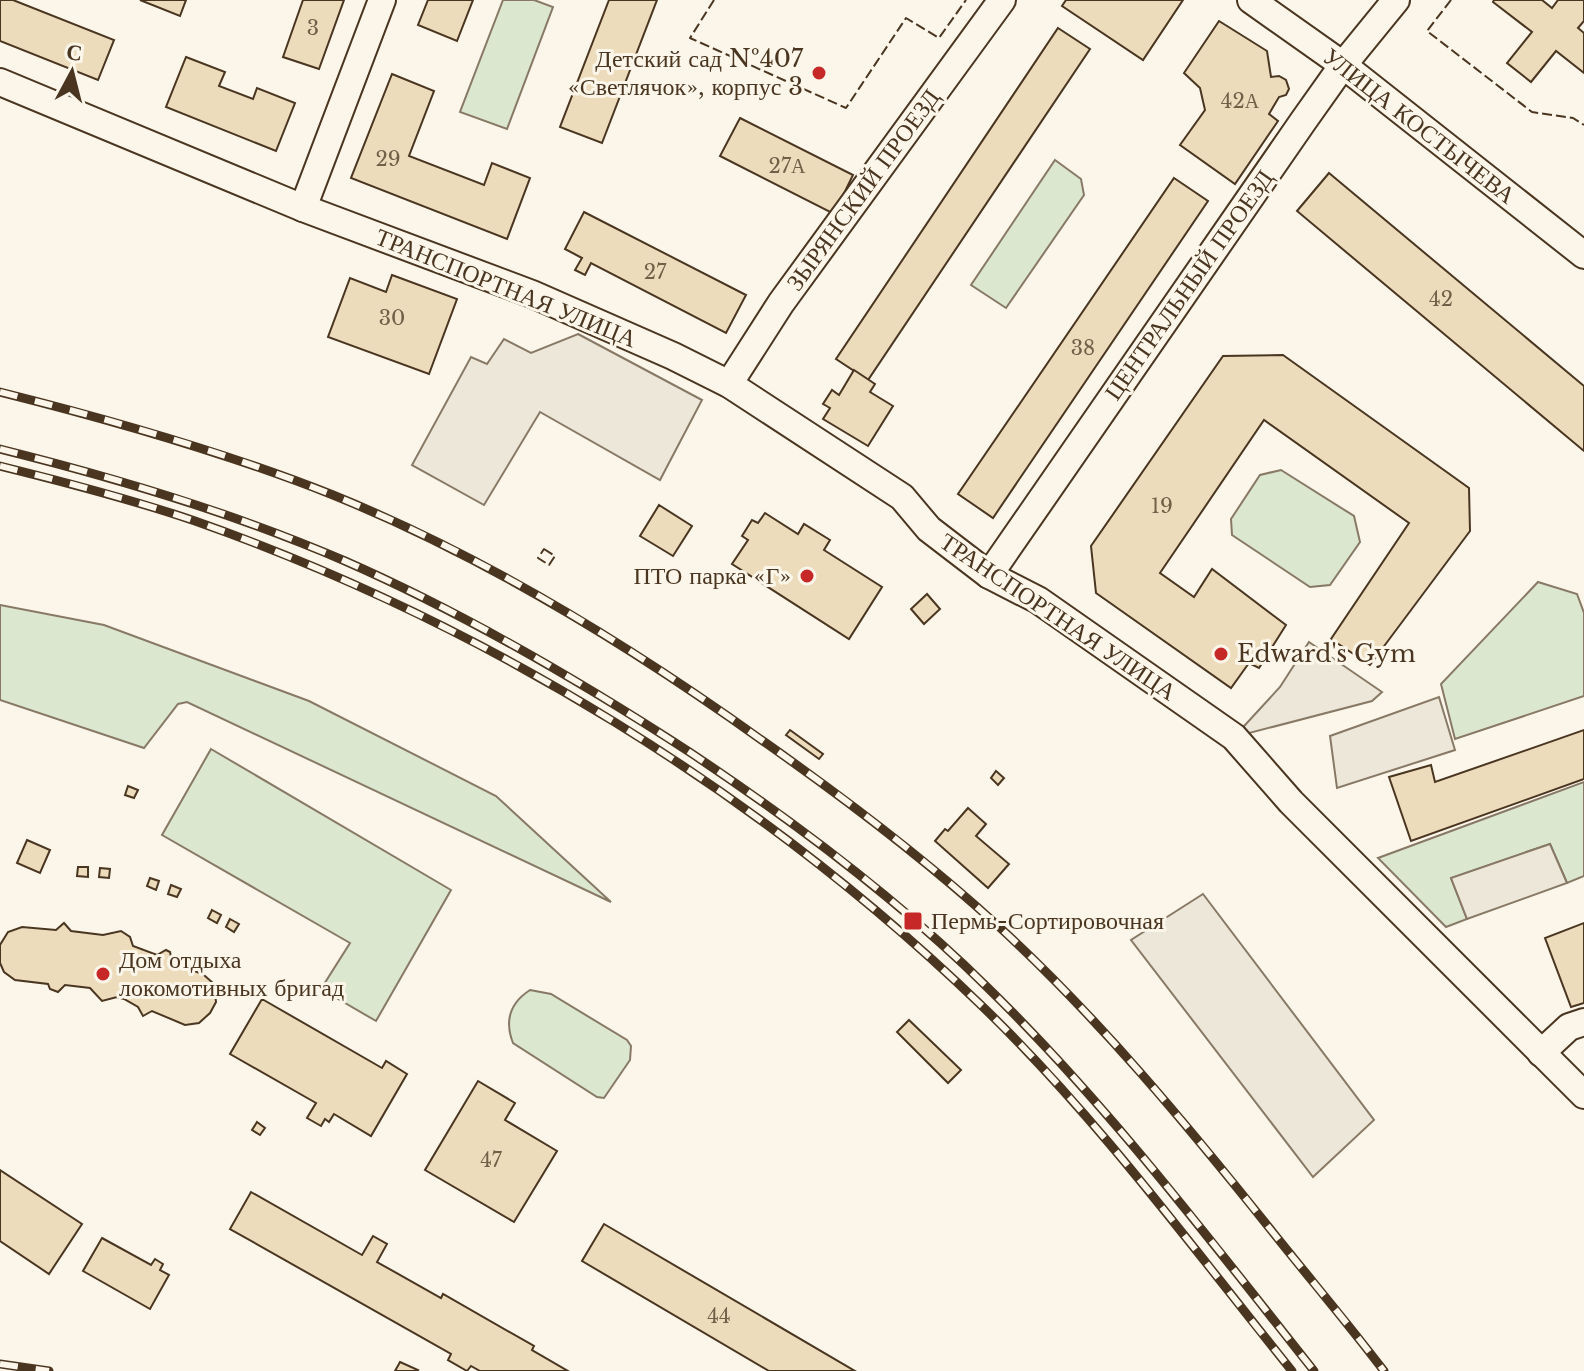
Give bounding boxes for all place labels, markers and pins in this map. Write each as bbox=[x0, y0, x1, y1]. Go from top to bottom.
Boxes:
place label: Детский сад №407 «Светлячок», корпус 3 bbox=[568, 44, 804, 101]
marker: Детский сад №407 «Светлячок», корпус 3 bbox=[810, 64, 828, 82]
place label: ПТО парка «Г» bbox=[633, 561, 791, 590]
marker: ПТО парка «Г» bbox=[798, 567, 816, 585]
place label: Edward's Gym bbox=[1237, 639, 1416, 668]
marker: Edward's Gym bbox=[1212, 645, 1230, 663]
place label: Пермь-Сортировочная bbox=[931, 906, 1164, 935]
marker: Пермь-Сортировочная bbox=[902, 910, 924, 932]
place label: Дом отдыха локомотивных бригад bbox=[119, 945, 344, 1002]
marker: Дом отдыха локомотивных бригад bbox=[94, 965, 112, 983]

